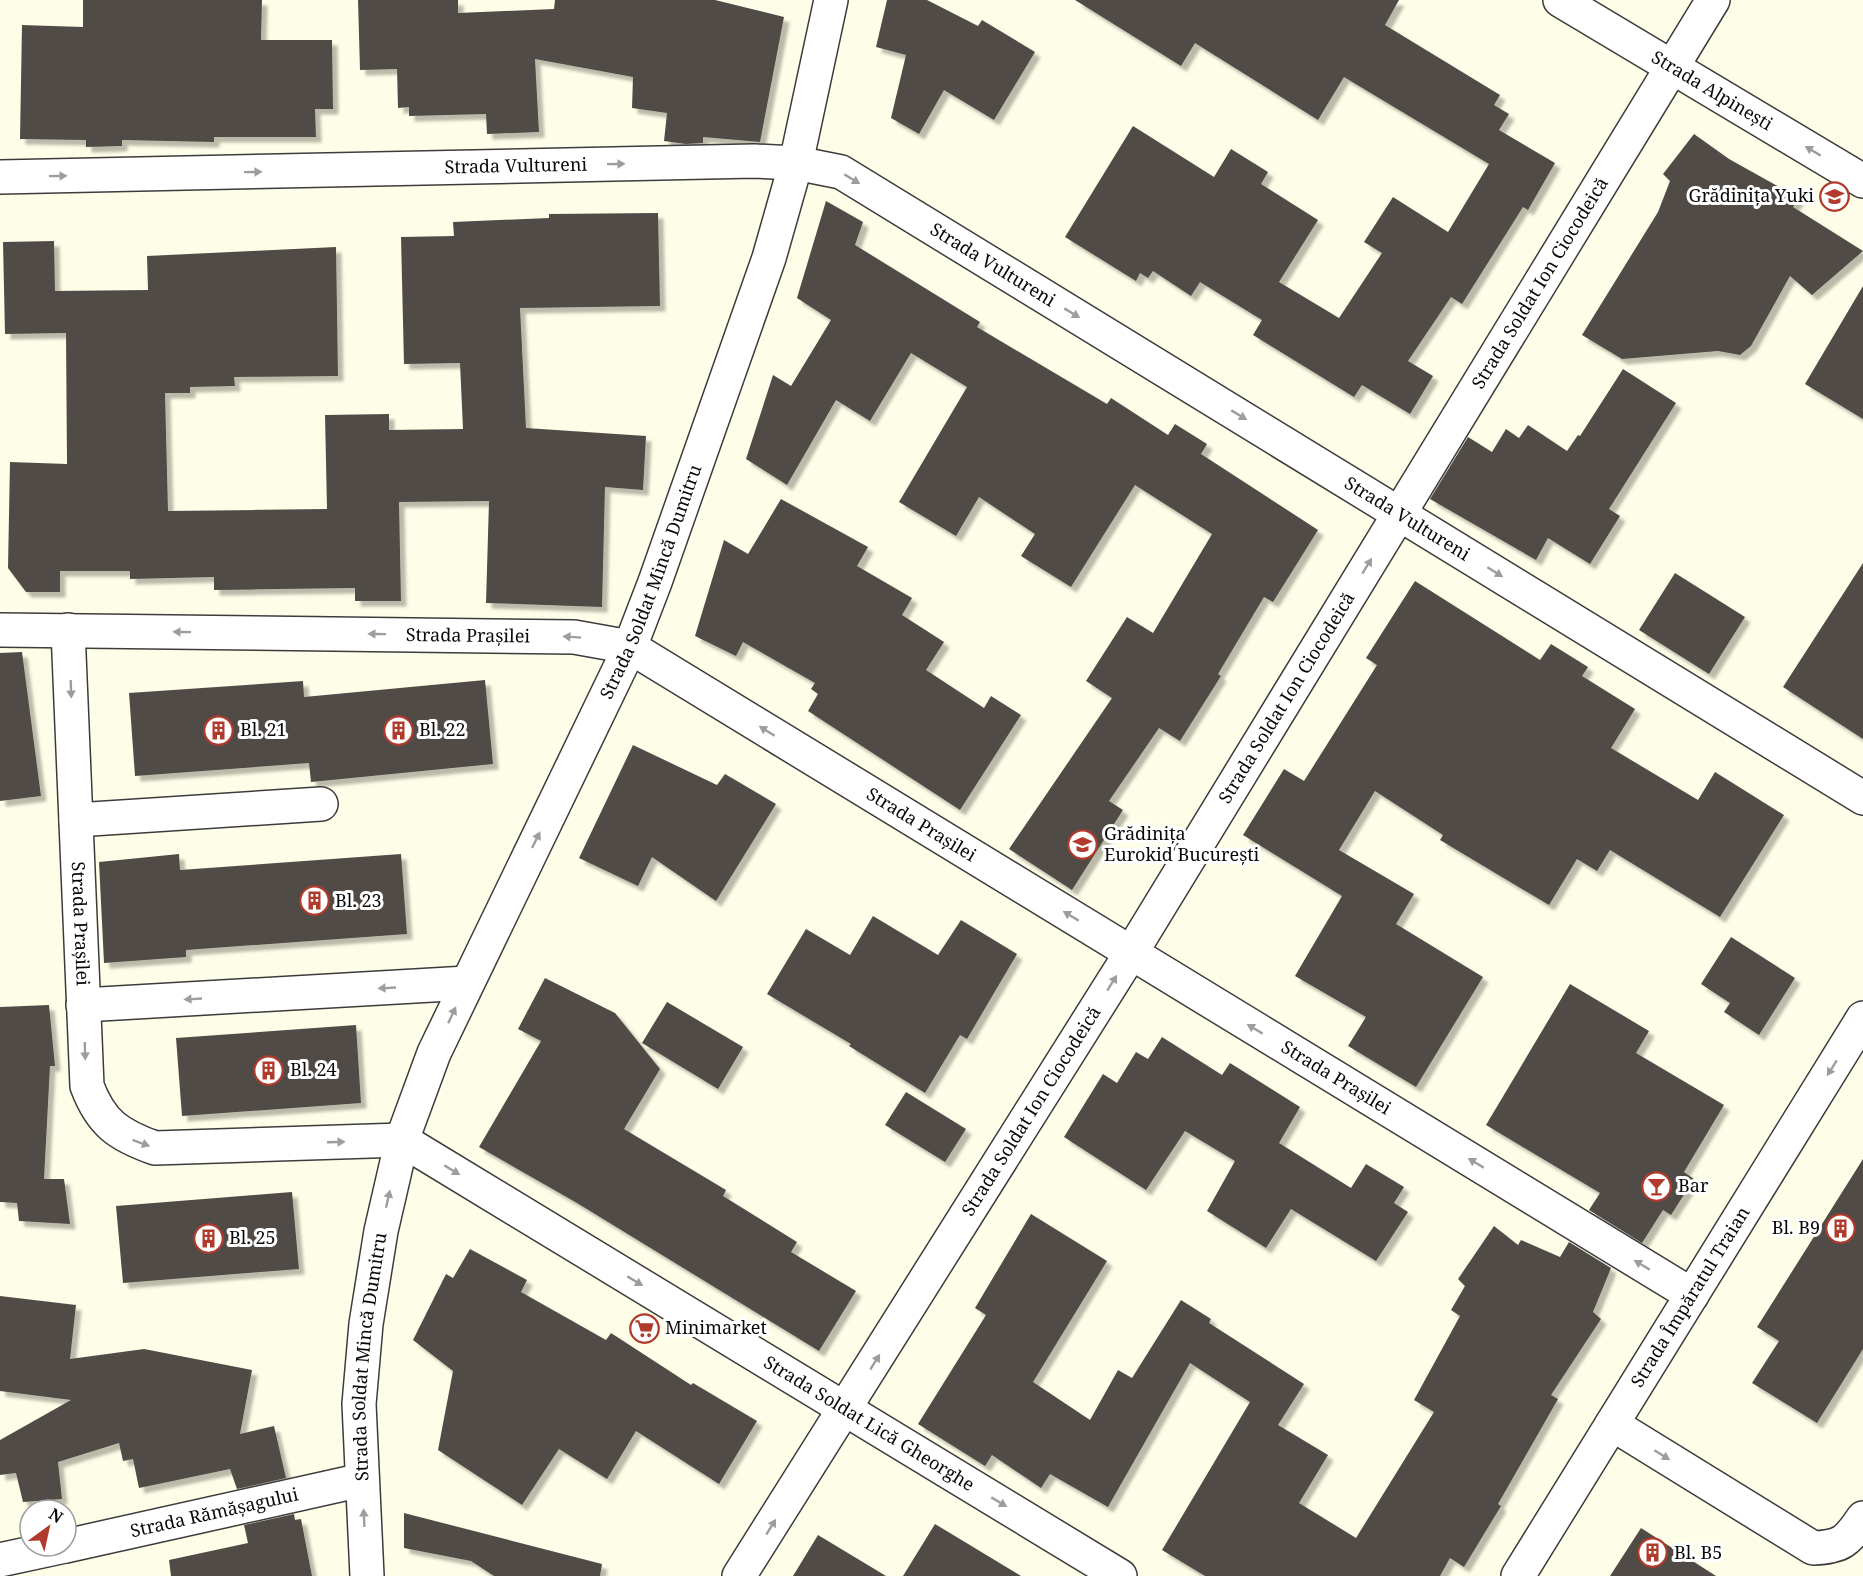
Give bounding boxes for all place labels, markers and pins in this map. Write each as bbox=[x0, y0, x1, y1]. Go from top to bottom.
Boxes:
school or university icon: Grădinița Yuki bbox=[1819, 180, 1851, 212]
place label: Grădinița Yuki bbox=[1689, 183, 1814, 207]
building icon: Bl. 21 bbox=[203, 714, 235, 746]
building icon: Bl. 22 bbox=[382, 714, 414, 746]
place label: Bl. 21 bbox=[240, 717, 287, 741]
place label: Bl. 22 bbox=[419, 717, 466, 741]
place label: Grădinița Eurokid București bbox=[1104, 821, 1260, 866]
school or university icon: Grădinița Eurokid București bbox=[1067, 828, 1099, 860]
building icon: Bl. 23 bbox=[298, 885, 330, 917]
place label: Bl. 23 bbox=[335, 888, 382, 912]
building icon: Bl. 24 bbox=[253, 1054, 285, 1086]
place label: Bl. 24 bbox=[290, 1057, 337, 1081]
bar icon: Bar bbox=[1641, 1170, 1673, 1202]
place label: Bar bbox=[1678, 1173, 1709, 1197]
building icon: Bl. B9 bbox=[1825, 1212, 1857, 1244]
place label: Bl. B9 bbox=[1772, 1215, 1820, 1239]
building icon: Bl. 25 bbox=[192, 1222, 224, 1254]
place label: Bl. 25 bbox=[229, 1225, 276, 1249]
supermarket icon: Minimarket bbox=[628, 1312, 660, 1344]
place label: Minimarket bbox=[665, 1315, 767, 1339]
building icon: Bl. B5 bbox=[1637, 1537, 1669, 1569]
place label: Bl. B5 bbox=[1674, 1540, 1722, 1564]

